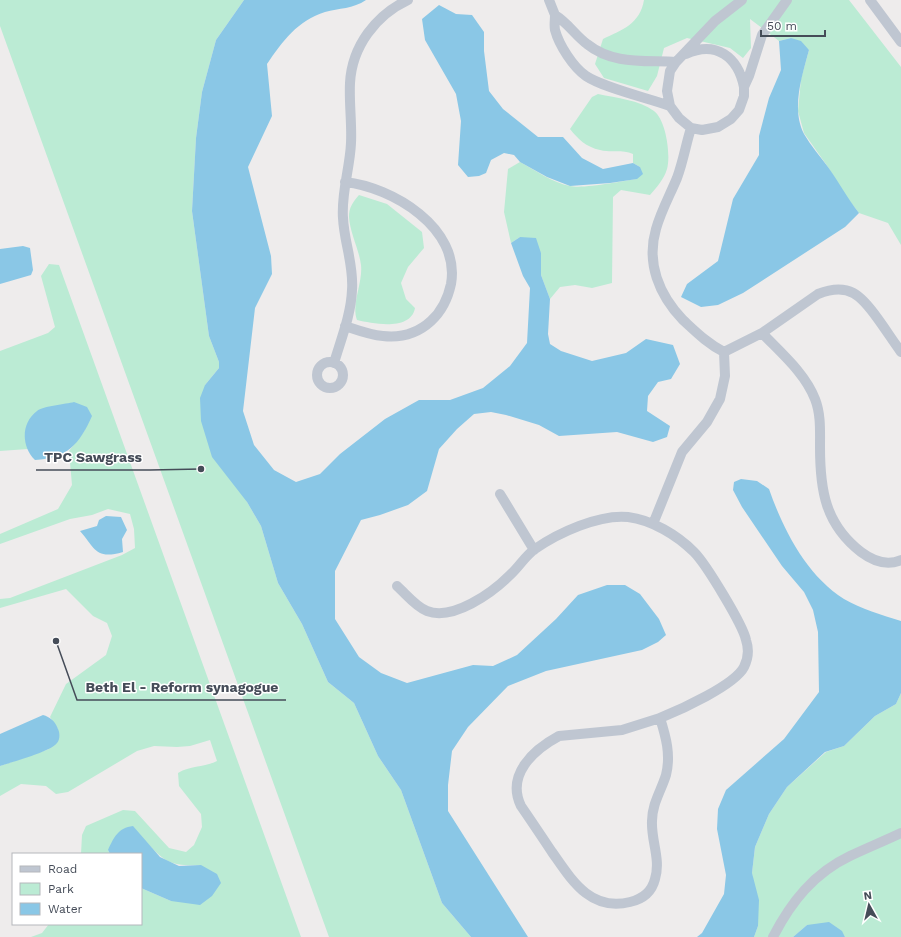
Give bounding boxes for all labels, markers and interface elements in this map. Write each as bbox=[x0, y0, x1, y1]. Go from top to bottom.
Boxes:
scale bar bbox=[761, 12, 825, 38]
text: 50 m bbox=[767, 19, 797, 33]
callout: TPC Sawgrass bbox=[36, 444, 150, 470]
text: TPC Sawgrass bbox=[44, 449, 143, 465]
callout: Beth El - Reform synagogue bbox=[77, 674, 286, 700]
text: Beth El - Reform synagogue bbox=[86, 679, 278, 695]
legend bbox=[12, 853, 142, 925]
text: Road bbox=[48, 862, 77, 876]
text: Park bbox=[48, 882, 74, 896]
north arrow bbox=[849, 885, 889, 925]
text: N bbox=[863, 889, 873, 903]
text: Water bbox=[48, 902, 83, 916]

